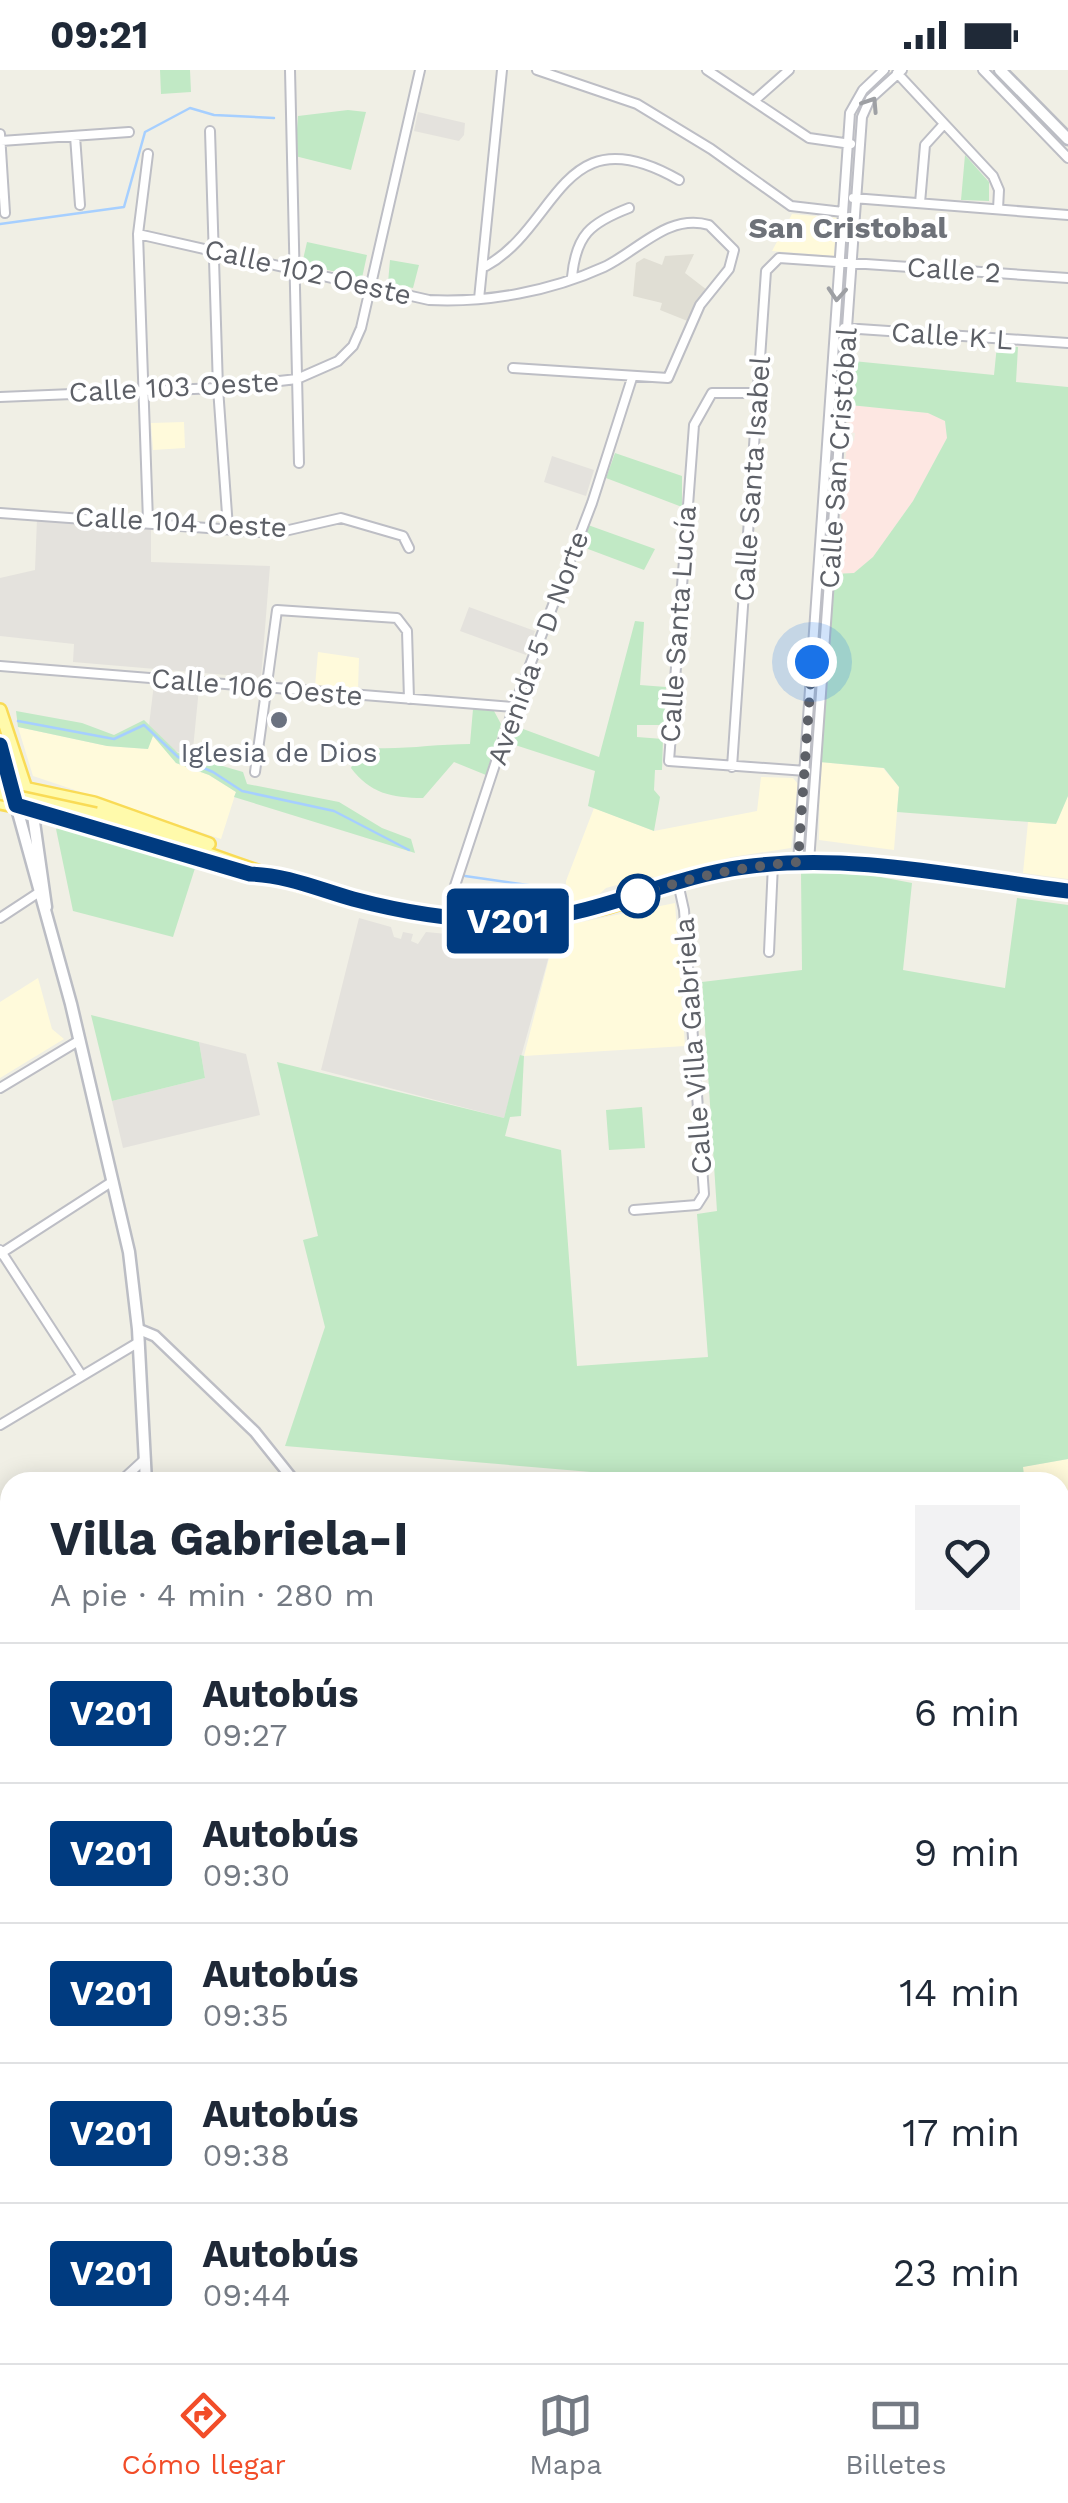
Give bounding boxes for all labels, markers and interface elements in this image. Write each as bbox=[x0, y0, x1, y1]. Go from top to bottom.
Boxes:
text: 09:21 bbox=[50, 13, 148, 57]
one-way arrow bbox=[859, 97, 878, 115]
district label: San Cristobal bbox=[749, 210, 948, 245]
street label: Calle 102 Oeste bbox=[201, 232, 415, 312]
street label: Calle 2 bbox=[906, 250, 1002, 290]
one-way arrow bbox=[827, 286, 848, 302]
street label: Calle K L bbox=[890, 315, 1014, 357]
street label: Calle San Cristóbal bbox=[812, 326, 864, 590]
street label: Calle Santa Isabel bbox=[727, 355, 777, 603]
street label: Calle 103 Oeste bbox=[68, 365, 280, 409]
street label: Calle 104 Oeste bbox=[74, 500, 288, 544]
street label: Calle Santa Lucía bbox=[653, 504, 703, 744]
street label: Avenida 5 D Norte bbox=[480, 527, 596, 769]
your location bbox=[787, 637, 837, 687]
street label: Calle 106 Oeste bbox=[150, 661, 364, 713]
marker: Iglesia de Dios bbox=[268, 709, 290, 731]
place label: Iglesia de Dios bbox=[181, 736, 377, 769]
unlabelled marker bbox=[617, 875, 659, 917]
line badge: V201 bbox=[438, 888, 578, 954]
text: V201 bbox=[467, 900, 549, 942]
street label: Calle Villa Gabriela bbox=[668, 916, 718, 1176]
button: heart bbox=[915, 1505, 1020, 1610]
text: Villa Gabriela-I bbox=[50, 1510, 408, 1567]
text: A pie · 4 min · 280 m bbox=[50, 1576, 375, 1614]
text: Autobús bbox=[202, 1672, 358, 1716]
text: 6 min bbox=[914, 1691, 1020, 1735]
text: V201 bbox=[70, 1692, 152, 1734]
text: 09:27 bbox=[202, 1716, 287, 1754]
text: Autobús bbox=[202, 1812, 358, 1856]
text: 9 min bbox=[914, 1831, 1020, 1875]
text: V201 bbox=[70, 1832, 152, 1874]
text: 09:30 bbox=[202, 1856, 290, 1894]
text: Autobús bbox=[202, 1952, 358, 1996]
text: 14 min bbox=[899, 1971, 1020, 2015]
text: V201 bbox=[70, 1972, 152, 2014]
text: 09:35 bbox=[202, 1996, 289, 2034]
text: Autobús bbox=[202, 2092, 358, 2136]
text: 17 min bbox=[902, 2111, 1020, 2155]
text: V201 bbox=[70, 2112, 152, 2154]
text: 09:38 bbox=[202, 2136, 290, 2174]
text: Autobús bbox=[202, 2232, 358, 2276]
text: 23 min bbox=[893, 2251, 1020, 2295]
text: V201 bbox=[70, 2252, 152, 2294]
text: 09:44 bbox=[202, 2276, 291, 2314]
tab: Cómo llegar bbox=[122, 2388, 286, 2481]
tab: Mapa bbox=[529, 2388, 602, 2481]
tab: Billetes bbox=[845, 2388, 946, 2481]

